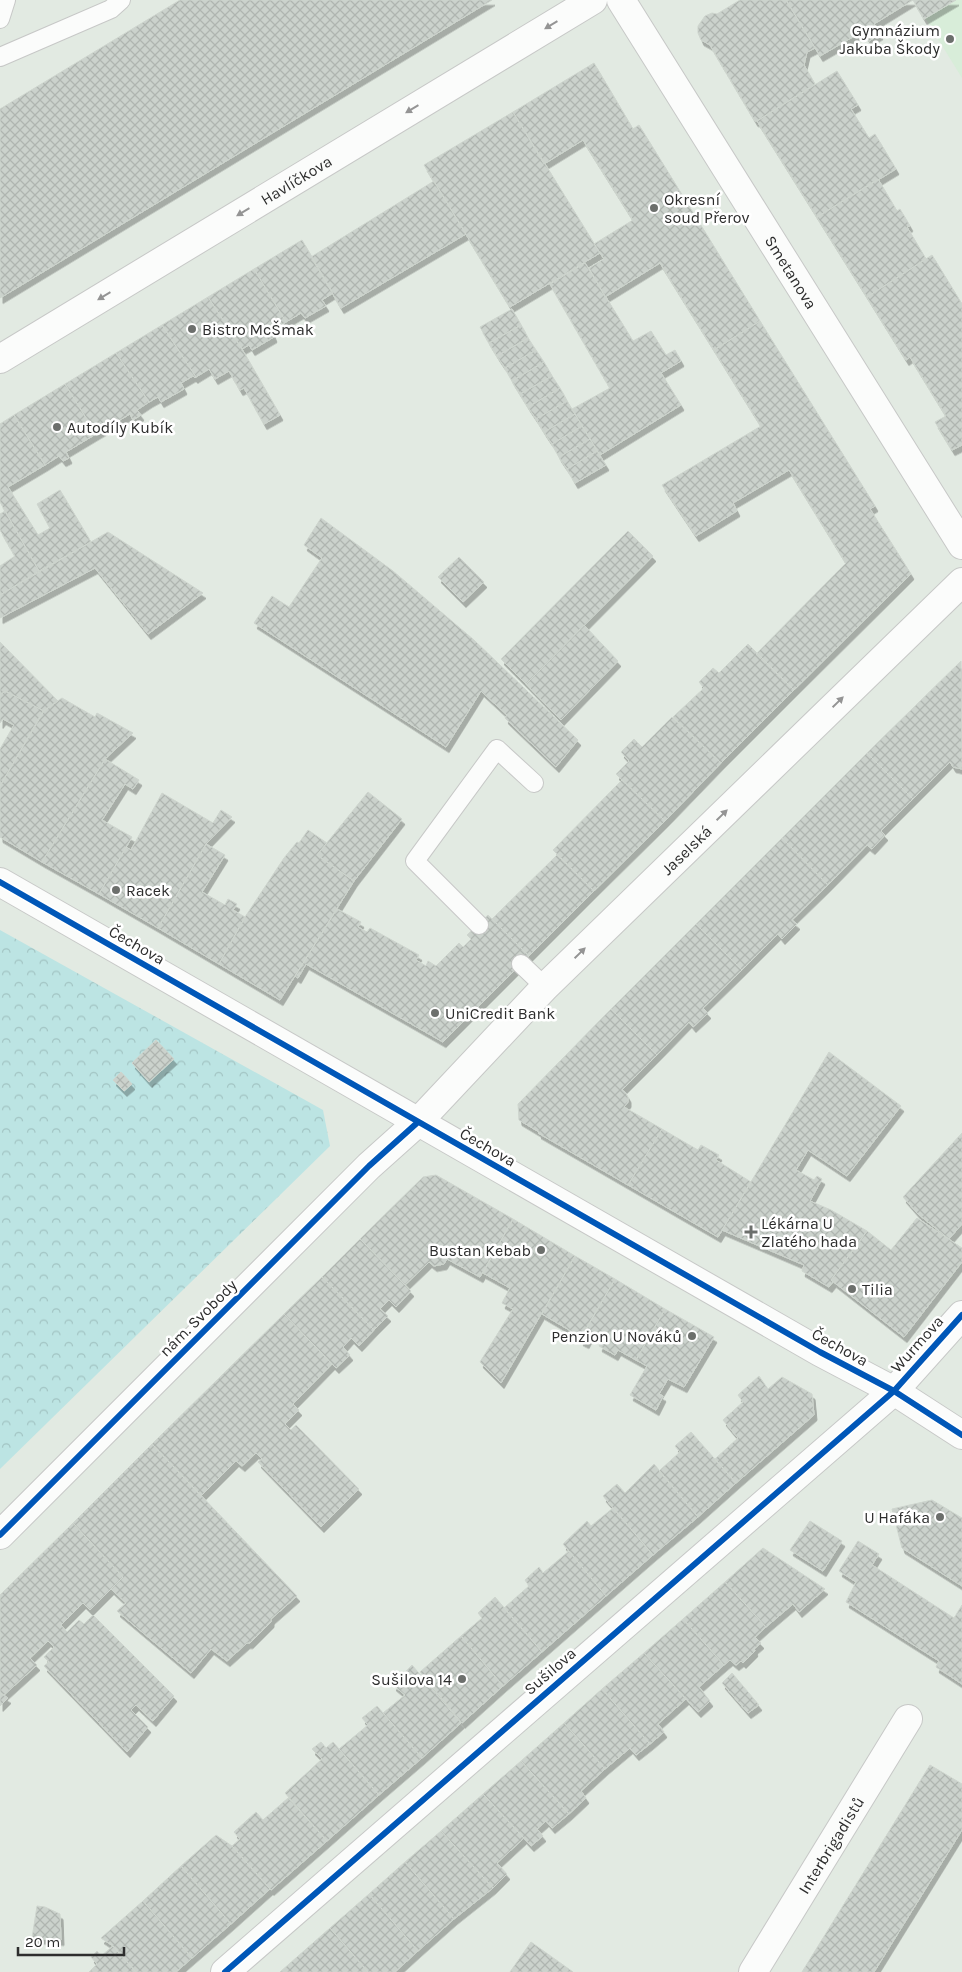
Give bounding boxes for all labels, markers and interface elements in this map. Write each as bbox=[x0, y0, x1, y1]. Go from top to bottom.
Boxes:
one-way arrow bbox=[544, 21, 557, 30]
place label: Gymnázium Jakuba Škody bbox=[840, 21, 941, 58]
marker: Gymnázium Jakuba Škody bbox=[944, 33, 956, 45]
one-way arrow bbox=[405, 105, 418, 114]
street label: Havlíčkova bbox=[257, 151, 335, 209]
place label: Okresní soud Přerov bbox=[664, 190, 750, 227]
marker: Okresní soud Přerov bbox=[648, 202, 660, 214]
one-way arrow bbox=[236, 207, 250, 216]
street label: Smetanova bbox=[761, 232, 821, 312]
one-way arrow bbox=[97, 291, 111, 300]
place label: Bistro McŠmak bbox=[202, 320, 314, 339]
marker: Bistro McŠmak bbox=[186, 323, 198, 335]
place label: Autodíly Kubík bbox=[67, 418, 173, 437]
marker: Autodíly Kubík bbox=[51, 421, 63, 433]
one-way arrow bbox=[832, 696, 844, 708]
one-way arrow bbox=[716, 809, 728, 821]
street label: Jaselská bbox=[657, 821, 715, 878]
place label: Racek bbox=[126, 881, 170, 900]
marker: Racek bbox=[110, 884, 122, 896]
street label: Čechova bbox=[106, 921, 168, 969]
one-way arrow bbox=[574, 947, 586, 959]
place label: UniCredit Bank bbox=[445, 1004, 555, 1023]
marker: UniCredit Bank bbox=[429, 1007, 441, 1019]
street label: Čechova bbox=[457, 1123, 519, 1171]
place label: Lékárna U Zlatého hada bbox=[761, 1214, 857, 1251]
marker: Lékárna U Zlatého hada bbox=[745, 1226, 757, 1238]
place label: Bustan Kebab bbox=[429, 1241, 531, 1260]
marker: Bustan Kebab bbox=[535, 1244, 547, 1256]
street label: nám. Svobody bbox=[155, 1275, 241, 1361]
place label: Tilia bbox=[862, 1280, 893, 1299]
marker: Tilia bbox=[846, 1283, 858, 1295]
street label: Wurmova bbox=[887, 1312, 947, 1376]
street label: Čechova bbox=[808, 1324, 872, 1370]
place label: Penzion U Nováků bbox=[551, 1327, 682, 1346]
marker: Penzion U Nováků bbox=[686, 1330, 698, 1342]
place label: U Hafáka bbox=[864, 1508, 930, 1527]
marker: U Hafáka bbox=[934, 1511, 946, 1523]
street label: Sušilova bbox=[520, 1643, 580, 1699]
place label: Sušilova 14 bbox=[371, 1670, 452, 1689]
marker: Sušilova 14 bbox=[456, 1673, 468, 1685]
street label: Interbrigadistů bbox=[794, 1793, 868, 1897]
scale bar bbox=[18, 1924, 124, 1956]
text: 20 m bbox=[25, 1933, 60, 1951]

